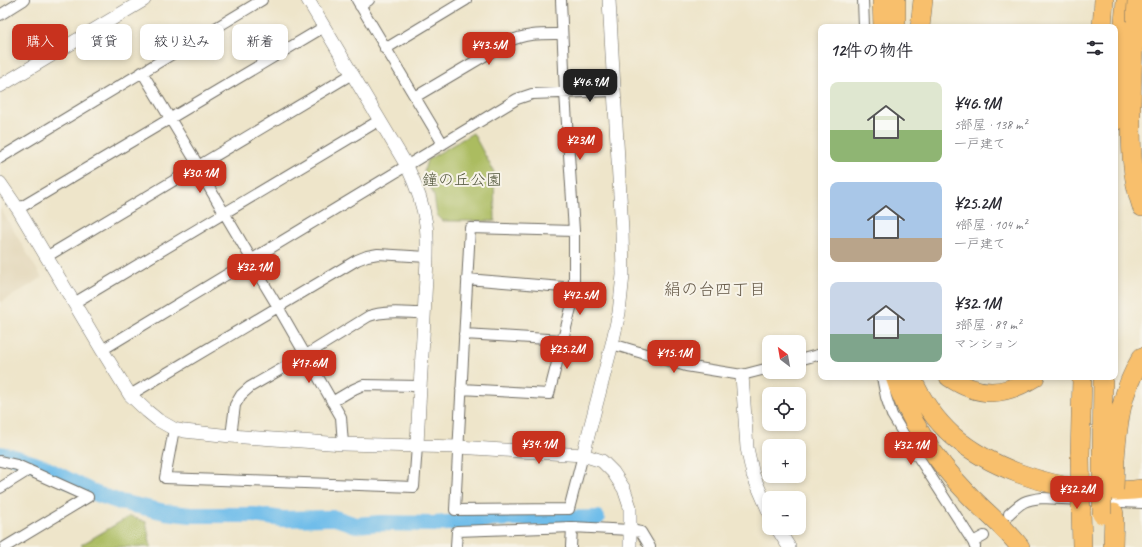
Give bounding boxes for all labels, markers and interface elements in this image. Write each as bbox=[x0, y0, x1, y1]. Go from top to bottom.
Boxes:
chip: 購入 bbox=[12, 24, 68, 60]
chip: 賃貸 bbox=[76, 24, 132, 60]
chip: 絞り込み bbox=[140, 24, 224, 60]
chip: 新着 bbox=[232, 24, 288, 60]
pin: ¥43.5M bbox=[456, 32, 522, 66]
text: ¥43.5M bbox=[471, 37, 507, 53]
icon: filters bbox=[1084, 37, 1106, 59]
text: 12件の物件 bbox=[830, 40, 913, 61]
pin: ¥46.9M bbox=[557, 69, 623, 103]
text: ¥46.9M bbox=[572, 74, 608, 90]
text: ¥46.9M bbox=[954, 93, 1001, 114]
icon: home bbox=[862, 98, 910, 146]
text: 5部屋 · 138 m² bbox=[954, 117, 1027, 133]
pin: ¥23M bbox=[556, 127, 604, 161]
text: ¥23M bbox=[566, 132, 594, 148]
text: 一戸建て bbox=[954, 136, 1006, 152]
pin: ¥30.1M bbox=[167, 160, 233, 194]
text: ¥30.1M bbox=[182, 165, 218, 181]
park label: 鐘の丘公園 bbox=[422, 170, 502, 190]
text: ¥25.2M bbox=[954, 193, 1000, 214]
icon: home bbox=[862, 198, 910, 246]
text: 4部屋 · 104 m² bbox=[954, 217, 1027, 233]
text: 一戸建て bbox=[954, 236, 1006, 252]
pin: ¥32.1M bbox=[221, 254, 287, 288]
text: ¥32.1M bbox=[236, 259, 272, 275]
district label: 絹の台四丁目 bbox=[664, 279, 766, 300]
pin: ¥42.5M bbox=[547, 282, 613, 316]
text: ¥42.5M bbox=[562, 287, 598, 303]
text: ¥32.1M bbox=[954, 293, 1000, 314]
icon: home bbox=[862, 298, 910, 346]
text: 3部屋 · 89 m² bbox=[954, 317, 1021, 333]
north arrow bbox=[762, 335, 806, 379]
map controls bbox=[762, 335, 806, 535]
pin: ¥25.2M bbox=[534, 336, 600, 370]
text: マンション bbox=[954, 336, 1018, 352]
pin: ¥15.1M bbox=[641, 340, 707, 374]
text: ¥25.2M bbox=[549, 341, 585, 357]
text: ¥15.1M bbox=[656, 345, 692, 361]
pin: ¥17.6M bbox=[276, 350, 342, 384]
text: ¥17.6M bbox=[291, 355, 327, 371]
button: locate bbox=[762, 387, 806, 431]
pin: ¥34.1M bbox=[506, 431, 572, 465]
pin: ¥32.1M bbox=[878, 432, 944, 466]
text: ¥34.1M bbox=[521, 436, 557, 452]
text: ¥32.1M bbox=[893, 437, 929, 453]
button: + bbox=[762, 439, 806, 483]
pin: ¥32.2M bbox=[1044, 476, 1110, 510]
text: ¥32.2M bbox=[1059, 481, 1095, 497]
button: − bbox=[762, 491, 806, 535]

